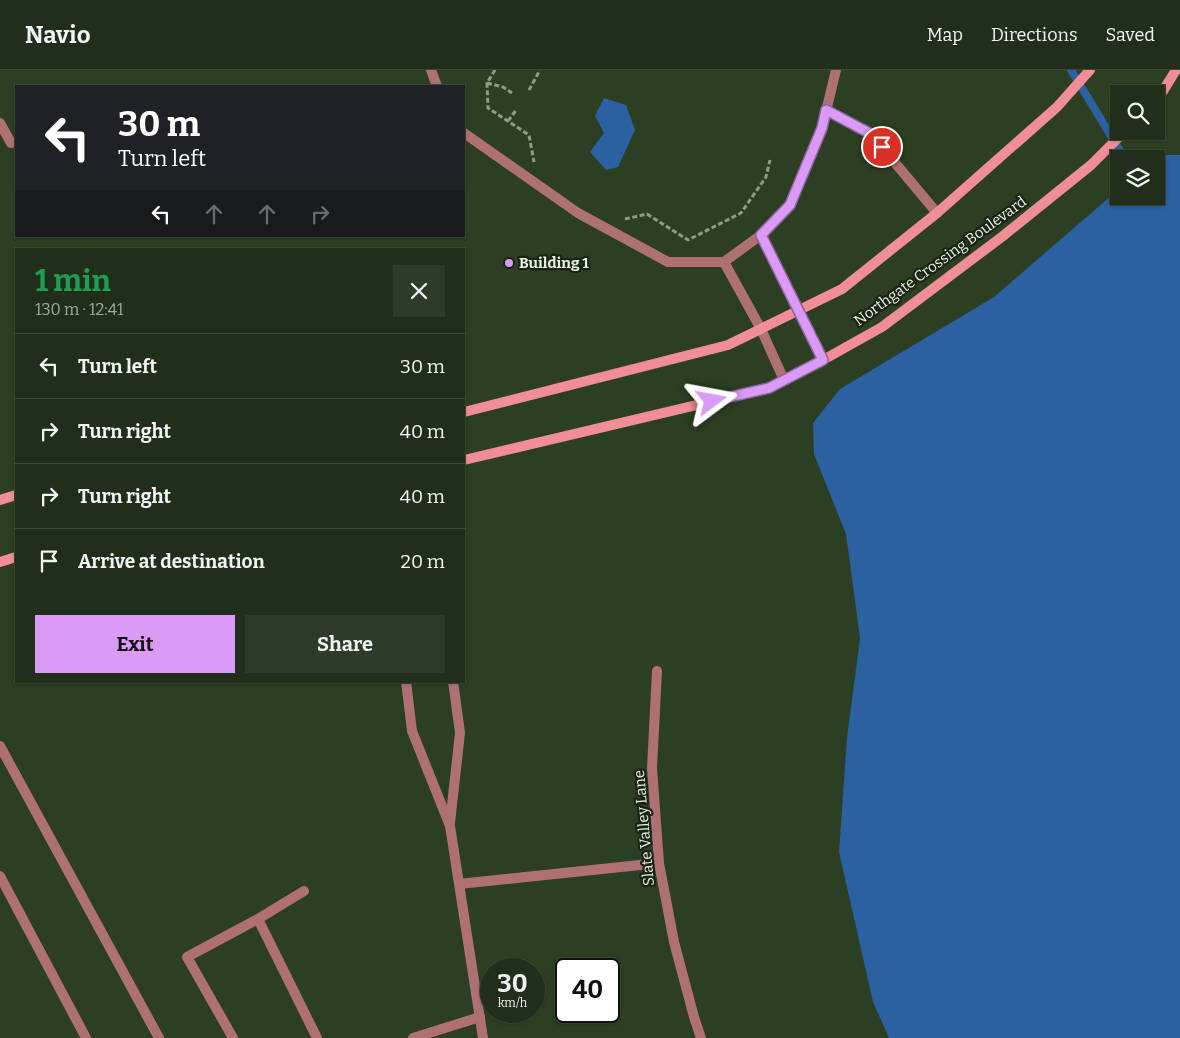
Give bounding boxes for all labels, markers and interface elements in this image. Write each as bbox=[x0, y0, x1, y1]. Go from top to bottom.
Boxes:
text: Navio bbox=[25, 21, 91, 49]
text: Map bbox=[927, 24, 963, 46]
text: Directions bbox=[991, 24, 1078, 46]
text: Saved bbox=[1106, 24, 1155, 46]
map controls bbox=[1110, 85, 1165, 205]
button: search bbox=[1110, 85, 1165, 140]
text: 30 m bbox=[118, 103, 200, 145]
icon: left bbox=[35, 105, 100, 170]
pin bbox=[861, 126, 903, 168]
icon: arrive bbox=[868, 133, 896, 161]
text: Turn left bbox=[118, 145, 206, 172]
button: layers bbox=[1110, 150, 1165, 205]
street label: Northgate Crossing Boulevard bbox=[850, 192, 1030, 330]
icon: left bbox=[147, 200, 175, 228]
icon: ahead bbox=[200, 200, 228, 228]
icon: ahead bbox=[253, 200, 281, 228]
icon: right bbox=[306, 200, 334, 228]
place label: Building 1 bbox=[519, 254, 589, 272]
marker: Building 1 bbox=[503, 257, 515, 269]
text: 1 min bbox=[35, 263, 111, 299]
button: close bbox=[393, 265, 445, 317]
text: 130 m · 12:41 bbox=[35, 300, 124, 319]
icon: left bbox=[35, 352, 63, 380]
text: Turn left bbox=[78, 355, 157, 378]
text: 30 m bbox=[400, 355, 445, 378]
position arrow bbox=[685, 374, 737, 426]
icon: right bbox=[35, 417, 63, 445]
text: Turn right bbox=[78, 420, 171, 443]
text: 40 m bbox=[400, 420, 445, 443]
icon: right bbox=[35, 482, 63, 510]
text: Turn right bbox=[78, 485, 171, 508]
text: 40 m bbox=[400, 485, 445, 508]
icon: arrive bbox=[35, 547, 63, 575]
text: Arrive at destination bbox=[78, 550, 265, 573]
text: 20 m bbox=[401, 550, 445, 573]
button: Exit bbox=[35, 615, 235, 673]
button: Share bbox=[245, 615, 445, 673]
street label: Slate Valley Lane bbox=[630, 769, 658, 887]
speed limit sign: 40 bbox=[555, 958, 620, 1023]
text: 30 bbox=[497, 969, 528, 999]
text: km/h bbox=[498, 996, 527, 1010]

